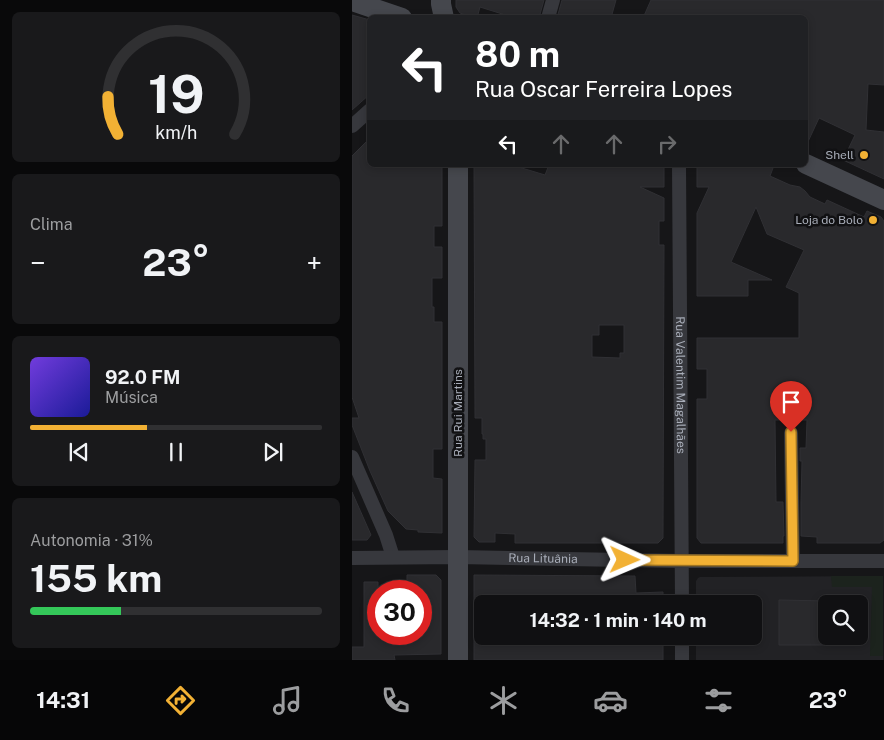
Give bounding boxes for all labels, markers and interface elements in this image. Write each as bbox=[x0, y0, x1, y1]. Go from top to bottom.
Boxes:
text: 80 m bbox=[475, 34, 560, 75]
icon: left bbox=[392, 35, 457, 100]
text: 19 bbox=[148, 64, 204, 125]
text: Rua Oscar Ferreira Lopes bbox=[475, 76, 732, 102]
text: km/h bbox=[155, 122, 197, 143]
icon: left bbox=[494, 130, 522, 158]
icon: ahead bbox=[547, 130, 575, 158]
icon: ahead bbox=[600, 130, 628, 158]
icon: right bbox=[653, 130, 681, 158]
place label: Shell bbox=[825, 148, 854, 162]
marker: Shell bbox=[858, 149, 870, 161]
place label: Loja do Bolo bbox=[795, 213, 863, 227]
marker: Loja do Bolo bbox=[867, 214, 879, 226]
text: Clima bbox=[30, 215, 73, 234]
text: 23° bbox=[142, 240, 210, 285]
text: − bbox=[30, 246, 46, 279]
text: + bbox=[306, 246, 322, 279]
street label: Rua Valentim Magalhães bbox=[673, 316, 688, 454]
text: 92.0 FM bbox=[105, 366, 180, 388]
street label: Rua Rui Martins bbox=[451, 369, 465, 457]
pin bbox=[770, 381, 812, 432]
text: Música bbox=[105, 388, 158, 407]
icon: arrive bbox=[777, 388, 805, 416]
icon: previous bbox=[65, 438, 93, 466]
icon: pause bbox=[162, 438, 190, 466]
icon: next bbox=[259, 438, 287, 466]
text: Autonomia · 31% bbox=[30, 531, 153, 550]
position arrow bbox=[598, 533, 650, 585]
street label: Rua Lituânia bbox=[508, 551, 578, 566]
text: 155 km bbox=[30, 556, 162, 601]
speed limit sign: 30 bbox=[367, 580, 432, 645]
map controls bbox=[818, 595, 868, 645]
button: search bbox=[818, 595, 868, 645]
text: 14:32 · 1 min · 140 m bbox=[529, 609, 707, 631]
icon: directions bbox=[163, 683, 198, 718]
icon: music bbox=[270, 683, 305, 718]
icon: phone bbox=[378, 683, 413, 718]
icon: climate bbox=[486, 683, 521, 718]
icon: car bbox=[593, 683, 628, 718]
icon: filters bbox=[701, 683, 736, 718]
text: 14:31 bbox=[36, 687, 90, 713]
text: 23° bbox=[809, 687, 848, 713]

